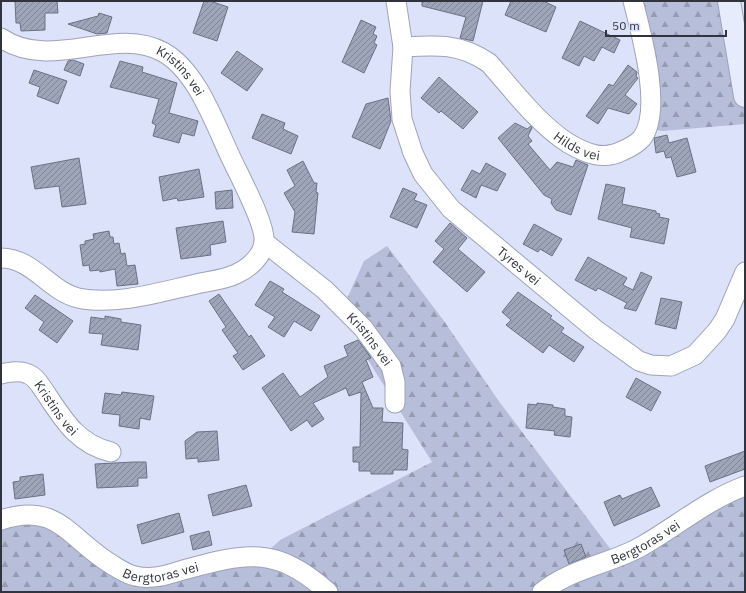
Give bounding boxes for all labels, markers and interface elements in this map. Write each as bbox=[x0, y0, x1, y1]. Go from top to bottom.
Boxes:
scale bar bbox=[606, 12, 726, 38]
text: 50 m bbox=[612, 18, 640, 33]
street label: Kristins vei bbox=[153, 42, 208, 99]
street label: Hilds vei bbox=[550, 128, 601, 164]
street label: Tyres vei bbox=[493, 243, 544, 289]
street label: Kristins vei bbox=[343, 309, 396, 369]
street label: Kristins vei bbox=[31, 377, 81, 439]
street label: Bergtoras vei bbox=[608, 516, 683, 568]
street label: Bergtoras vei bbox=[120, 558, 200, 587]

